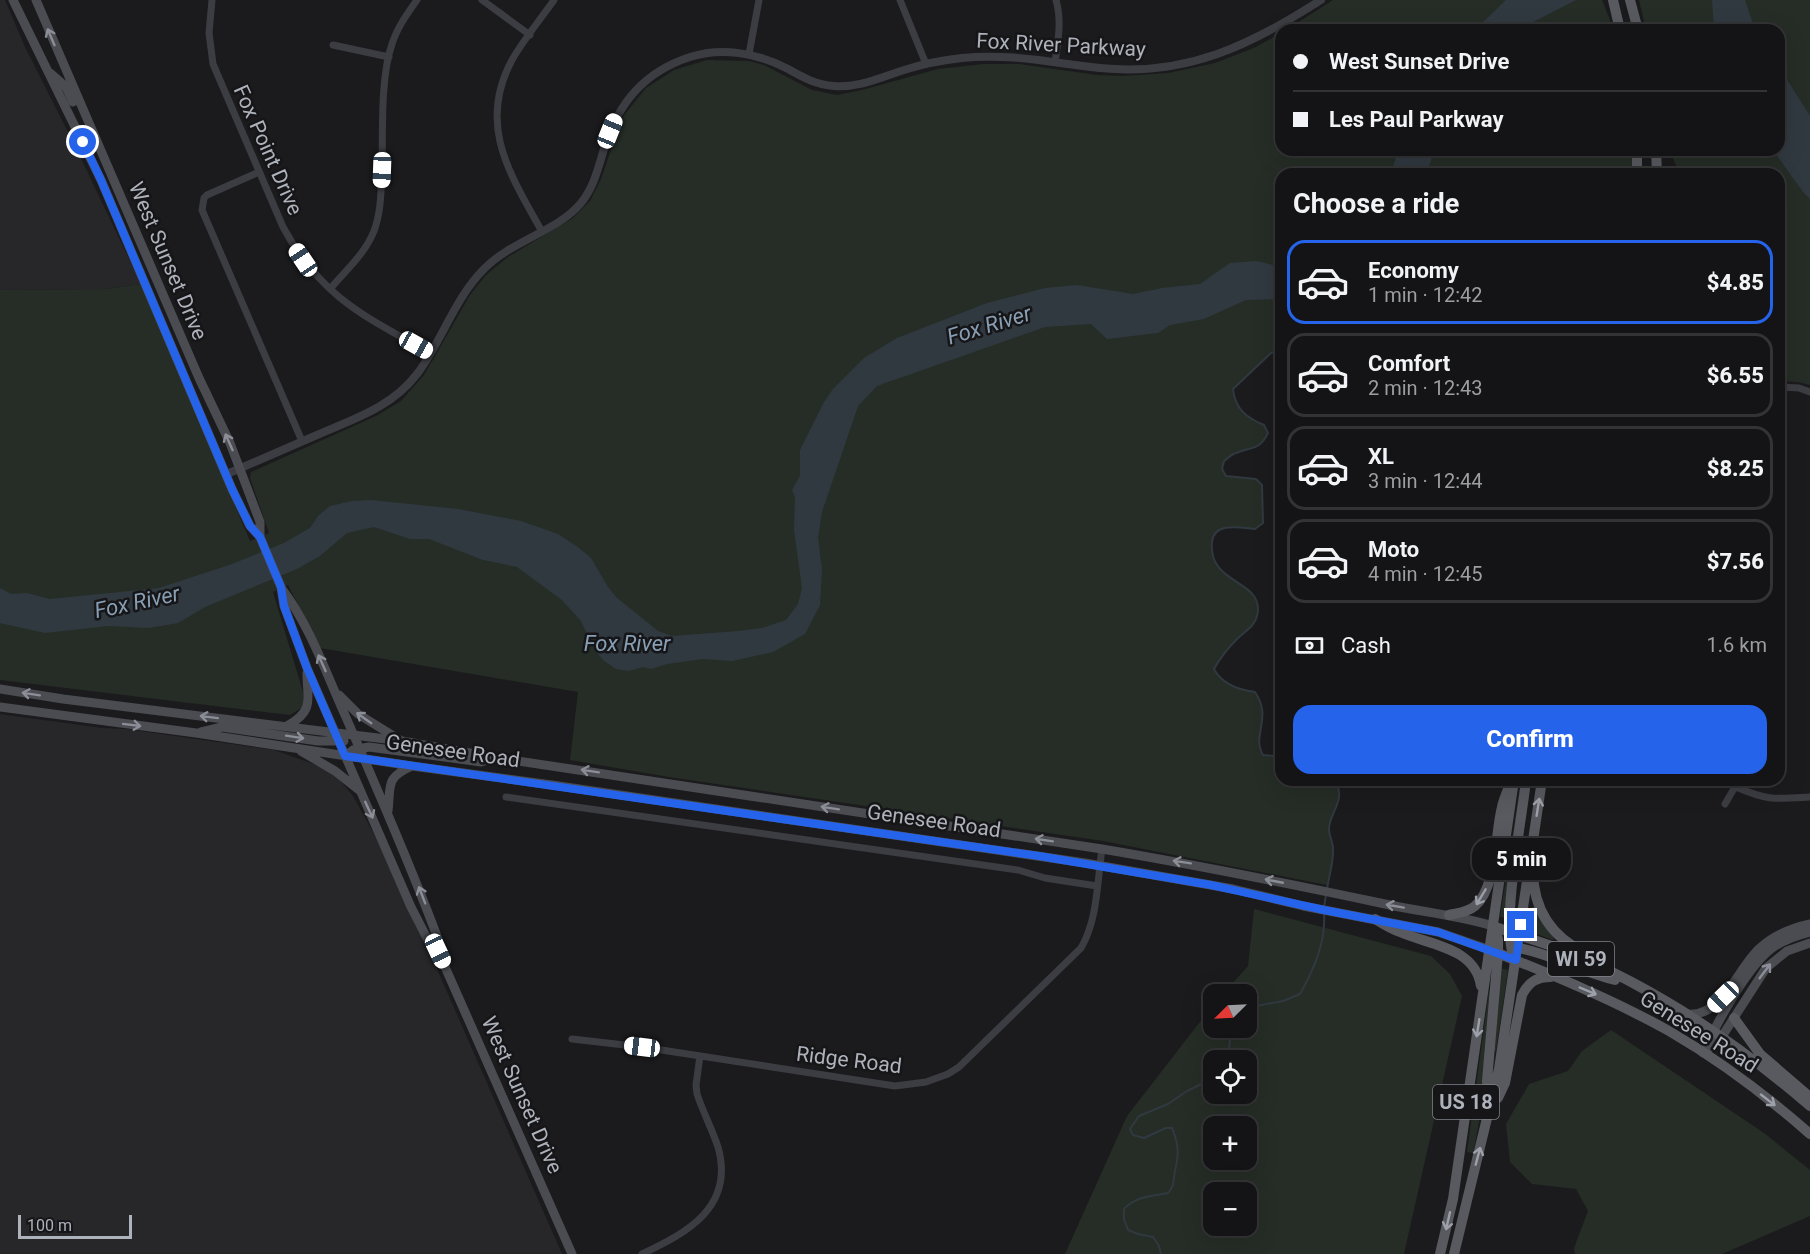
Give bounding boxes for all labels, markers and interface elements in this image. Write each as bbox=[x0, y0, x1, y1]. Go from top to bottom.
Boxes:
one-way arrow bbox=[45, 28, 56, 46]
street label: Fox River Parkway bbox=[976, 29, 1146, 61]
text: West Sunset Drive bbox=[1329, 49, 1509, 74]
street label: Fox Point Drive bbox=[229, 81, 307, 219]
text: Les Paul Parkway bbox=[1329, 107, 1504, 132]
car bbox=[595, 111, 625, 151]
route start bbox=[69, 128, 96, 155]
car bbox=[372, 152, 392, 188]
street label: West Sunset Drive bbox=[124, 178, 212, 344]
text: Choose a ride bbox=[1293, 188, 1459, 220]
car bbox=[285, 240, 321, 280]
icon: car bbox=[1296, 255, 1350, 309]
text: Economy bbox=[1368, 258, 1459, 283]
text: $4.85 bbox=[1707, 270, 1764, 295]
text: 1 min · 12:42 bbox=[1368, 283, 1483, 307]
water label: Fox River bbox=[944, 300, 1035, 350]
car bbox=[396, 328, 436, 362]
icon: car bbox=[1296, 348, 1350, 402]
text: Comfort bbox=[1368, 351, 1450, 376]
text: $6.55 bbox=[1707, 363, 1764, 388]
text: 2 min · 12:43 bbox=[1368, 376, 1483, 400]
one-way arrow bbox=[223, 434, 235, 452]
icon: car bbox=[1296, 441, 1350, 495]
text: XL bbox=[1368, 444, 1394, 469]
text: $8.25 bbox=[1707, 456, 1764, 481]
text: 3 min · 12:44 bbox=[1368, 469, 1483, 493]
icon: car bbox=[1296, 534, 1350, 588]
text: Moto bbox=[1368, 537, 1419, 562]
text: $7.56 bbox=[1707, 549, 1764, 574]
text: 4 min · 12:45 bbox=[1368, 562, 1483, 586]
water label: Fox River bbox=[92, 581, 183, 623]
icon: cash bbox=[1293, 629, 1326, 662]
water label: Fox River bbox=[584, 631, 671, 656]
text: Cash bbox=[1341, 633, 1391, 658]
text: 1.6 km bbox=[1707, 633, 1767, 657]
one-way arrow bbox=[315, 654, 327, 672]
one-way arrow bbox=[22, 688, 42, 699]
button: Confirm bbox=[1293, 705, 1767, 774]
one-way arrow bbox=[199, 711, 219, 722]
one-way arrow bbox=[356, 712, 373, 724]
one-way arrow bbox=[122, 719, 142, 730]
street label: Genesee Road bbox=[385, 730, 521, 772]
one-way arrow bbox=[285, 732, 304, 743]
one-way arrow bbox=[581, 766, 600, 777]
one-way arrow bbox=[1532, 797, 1543, 817]
one-way arrow bbox=[363, 800, 375, 818]
street label: Genesee Road bbox=[866, 800, 1002, 842]
one-way arrow bbox=[821, 802, 841, 813]
one-way arrow bbox=[1035, 835, 1054, 846]
callout: 5 min bbox=[1472, 838, 1570, 880]
text: 5 min bbox=[1496, 847, 1547, 871]
one-way arrow bbox=[1173, 857, 1192, 868]
one-way arrow bbox=[1264, 875, 1284, 886]
one-way arrow bbox=[415, 886, 426, 905]
one-way arrow bbox=[1474, 888, 1486, 905]
one-way arrow bbox=[1385, 900, 1405, 911]
route end bbox=[1507, 911, 1534, 938]
car bbox=[422, 931, 454, 971]
road number: WI 59 bbox=[1548, 942, 1614, 976]
one-way arrow bbox=[1758, 964, 1771, 980]
car bbox=[1704, 978, 1742, 1016]
north arrow bbox=[1203, 984, 1257, 1038]
map controls bbox=[1203, 984, 1257, 1236]
street label: Genesee Road bbox=[1636, 986, 1762, 1078]
one-way arrow bbox=[1579, 987, 1597, 998]
street label: West Sunset Drive bbox=[477, 1013, 567, 1177]
one-way arrow bbox=[1472, 1018, 1483, 1038]
car bbox=[623, 1036, 661, 1058]
street label: Ridge Road bbox=[795, 1042, 903, 1078]
button: locate bbox=[1203, 1050, 1257, 1104]
road number: US 18 bbox=[1433, 1085, 1499, 1119]
one-way arrow bbox=[1759, 1093, 1775, 1106]
button: + bbox=[1203, 1116, 1257, 1170]
one-way arrow bbox=[1473, 1147, 1485, 1166]
button: − bbox=[1203, 1182, 1257, 1236]
one-way arrow bbox=[1441, 1211, 1453, 1230]
scale bar bbox=[18, 1212, 132, 1240]
text: 100 m bbox=[27, 1216, 72, 1235]

